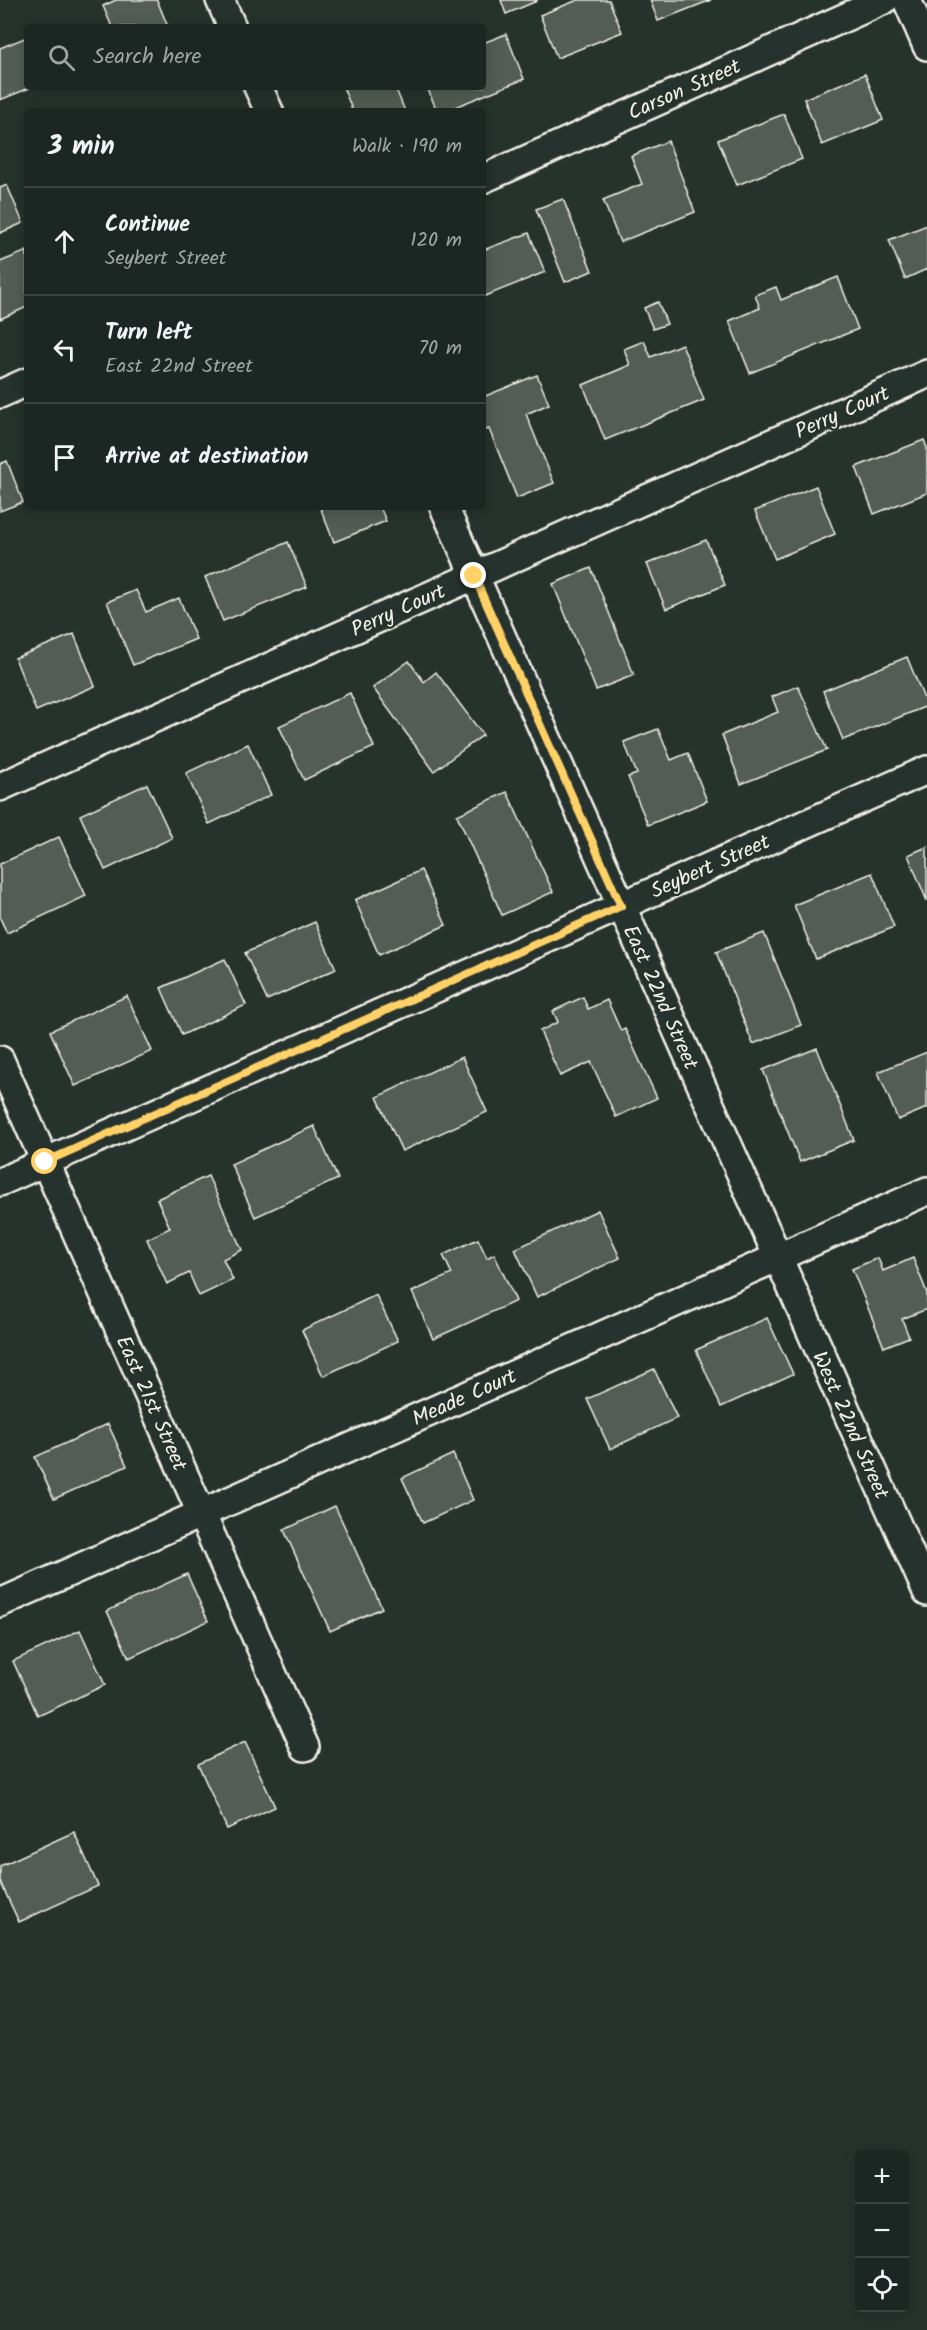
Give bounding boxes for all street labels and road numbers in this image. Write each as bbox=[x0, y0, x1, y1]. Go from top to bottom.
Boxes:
street label: Carson Street bbox=[623, 50, 747, 130]
street label: Perry Court bbox=[790, 378, 896, 449]
street label: Perry Court bbox=[346, 576, 452, 647]
street label: Seybert Street bbox=[646, 826, 776, 908]
street label: East 22nd Street bbox=[613, 920, 707, 1076]
street label: East 21st Street bbox=[106, 1331, 196, 1477]
street label: West 22nd Street bbox=[802, 1346, 897, 1506]
street label: Meade Court bbox=[407, 1360, 523, 1436]

